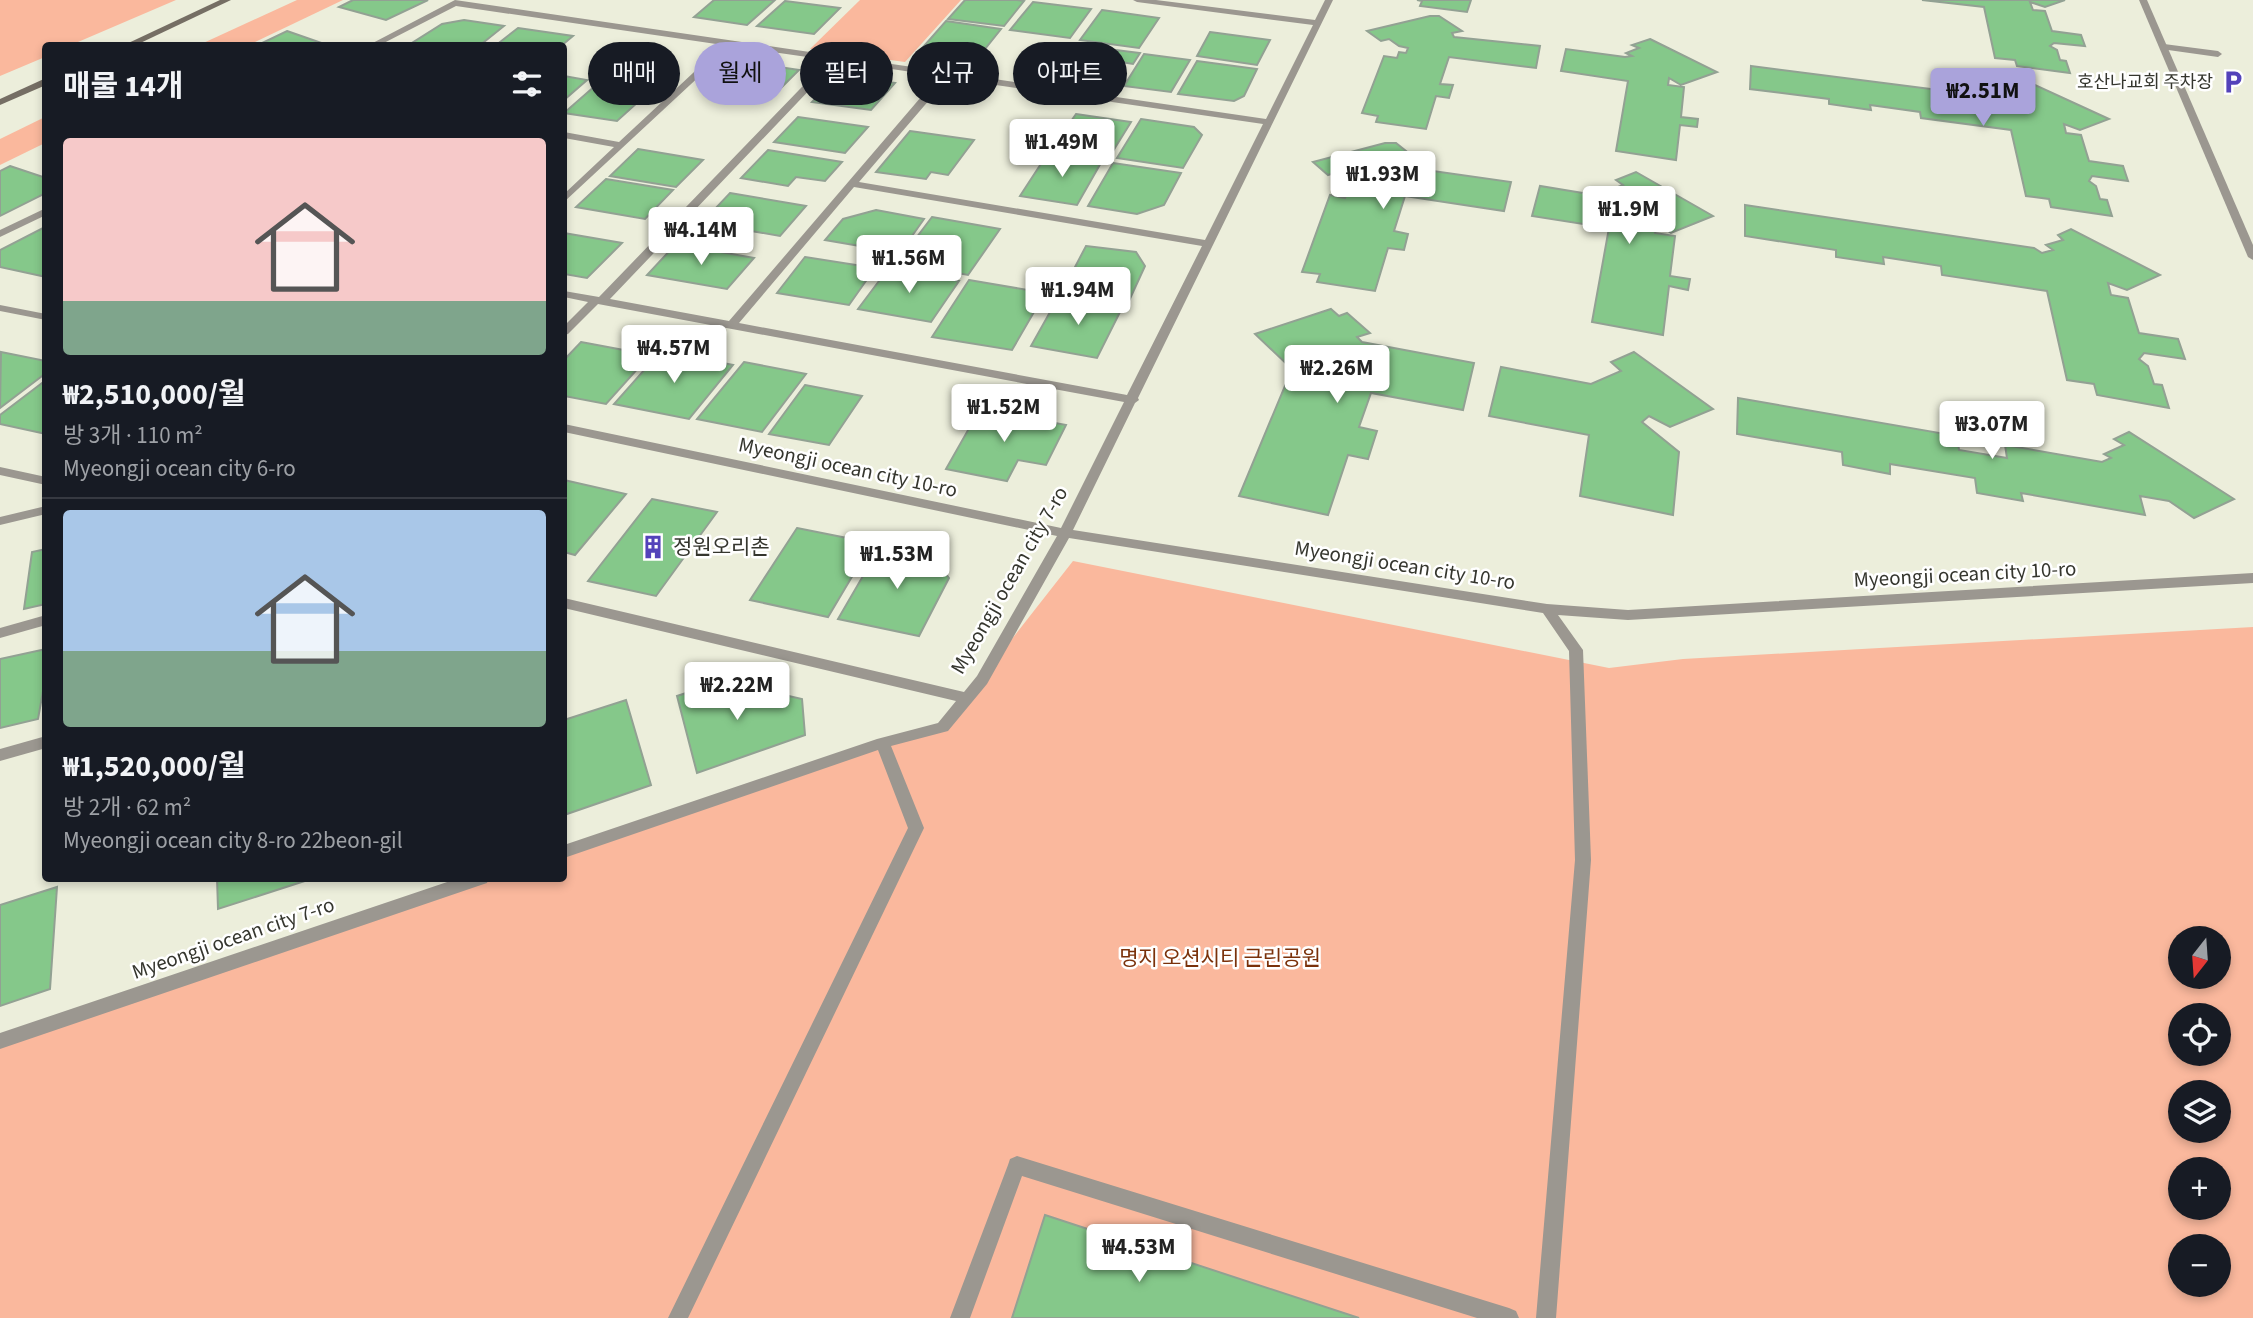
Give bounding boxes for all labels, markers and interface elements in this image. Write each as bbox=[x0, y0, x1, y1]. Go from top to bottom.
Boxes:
chip: 매매 bbox=[588, 42, 680, 105]
chip: 월세 bbox=[694, 42, 786, 105]
chip: 필터 bbox=[800, 42, 893, 105]
chip: 신규 bbox=[907, 42, 999, 105]
chip: 아파트 bbox=[1013, 42, 1127, 105]
text: 매물 14개 bbox=[63, 65, 183, 108]
icon: filters bbox=[508, 65, 546, 103]
pin: ₩2.51M bbox=[1926, 68, 2040, 128]
parking icon: 호산나교회 주차장 bbox=[2219, 68, 2247, 96]
place label: 호산나교회 주차장 bbox=[2077, 70, 2213, 95]
text: ₩2.51M bbox=[1946, 74, 2020, 107]
pin: ₩1.49M bbox=[1005, 120, 1119, 179]
text: ₩1.49M bbox=[1025, 125, 1099, 158]
pin: ₩1.93M bbox=[1326, 152, 1440, 211]
text: ₩1.93M bbox=[1346, 157, 1420, 190]
icon: home bbox=[242, 184, 368, 310]
pin: ₩1.9M bbox=[1580, 187, 1678, 246]
text: ₩1.9M bbox=[1599, 192, 1659, 225]
pin: ₩4.14M bbox=[644, 208, 758, 267]
text: ₩4.14M bbox=[664, 213, 738, 246]
pin: ₩1.56M bbox=[852, 236, 966, 295]
text: ₩1.56M bbox=[872, 241, 946, 274]
pin: ₩1.94M bbox=[1021, 268, 1135, 327]
text: ₩1.94M bbox=[1041, 273, 1115, 306]
pin: ₩4.57M bbox=[617, 326, 731, 385]
text: ₩4.57M bbox=[637, 331, 711, 364]
pin: ₩2.26M bbox=[1280, 346, 1394, 405]
text: ₩2.26M bbox=[1300, 351, 1374, 384]
text: ₩2,510,000/월 bbox=[63, 373, 246, 416]
pin: ₩1.52M bbox=[947, 384, 1061, 444]
text: ₩1.52M bbox=[967, 390, 1041, 423]
pin: ₩3.07M bbox=[1935, 402, 2049, 461]
text: ₩3.07M bbox=[1955, 407, 2029, 440]
text: 방 3개 · 110 m² bbox=[63, 419, 203, 452]
street label: Myeongji ocean city 10-ro bbox=[736, 429, 960, 505]
text: Myeongji ocean city 6-ro bbox=[63, 452, 296, 485]
street label: Myeongji ocean city 7-ro bbox=[943, 481, 1075, 679]
place label: 정원오리촌 bbox=[673, 532, 770, 562]
pin: ₩1.53M bbox=[840, 532, 954, 591]
building icon: 정원오리촌 bbox=[639, 533, 667, 561]
street label: Myeongji ocean city 10-ro bbox=[1293, 533, 1517, 597]
text: ₩1.53M bbox=[860, 537, 934, 570]
street label: Myeongji ocean city 10-ro bbox=[1853, 553, 2077, 595]
icon: home bbox=[242, 556, 368, 682]
pin: ₩2.22M bbox=[680, 662, 794, 722]
text: ₩2.22M bbox=[700, 668, 774, 701]
text: ₩1,520,000/월 bbox=[63, 745, 246, 788]
text: 방 2개 · 62 m² bbox=[63, 791, 191, 824]
text: Myeongji ocean city 8-ro 22beon-gil bbox=[63, 824, 403, 857]
street label: Myeongji ocean city 7-ro bbox=[128, 889, 338, 987]
north arrow bbox=[2168, 926, 2231, 989]
map controls bbox=[2168, 926, 2231, 1297]
park label: 명지 오션시티 근린공원 bbox=[1119, 943, 1321, 973]
button: locate bbox=[2168, 1003, 2231, 1066]
button: layers bbox=[2168, 1080, 2231, 1143]
button: + bbox=[2168, 1157, 2231, 1220]
pin: ₩4.53M bbox=[1082, 1224, 1196, 1284]
text: ₩4.53M bbox=[1102, 1230, 1176, 1263]
button: − bbox=[2168, 1234, 2231, 1297]

